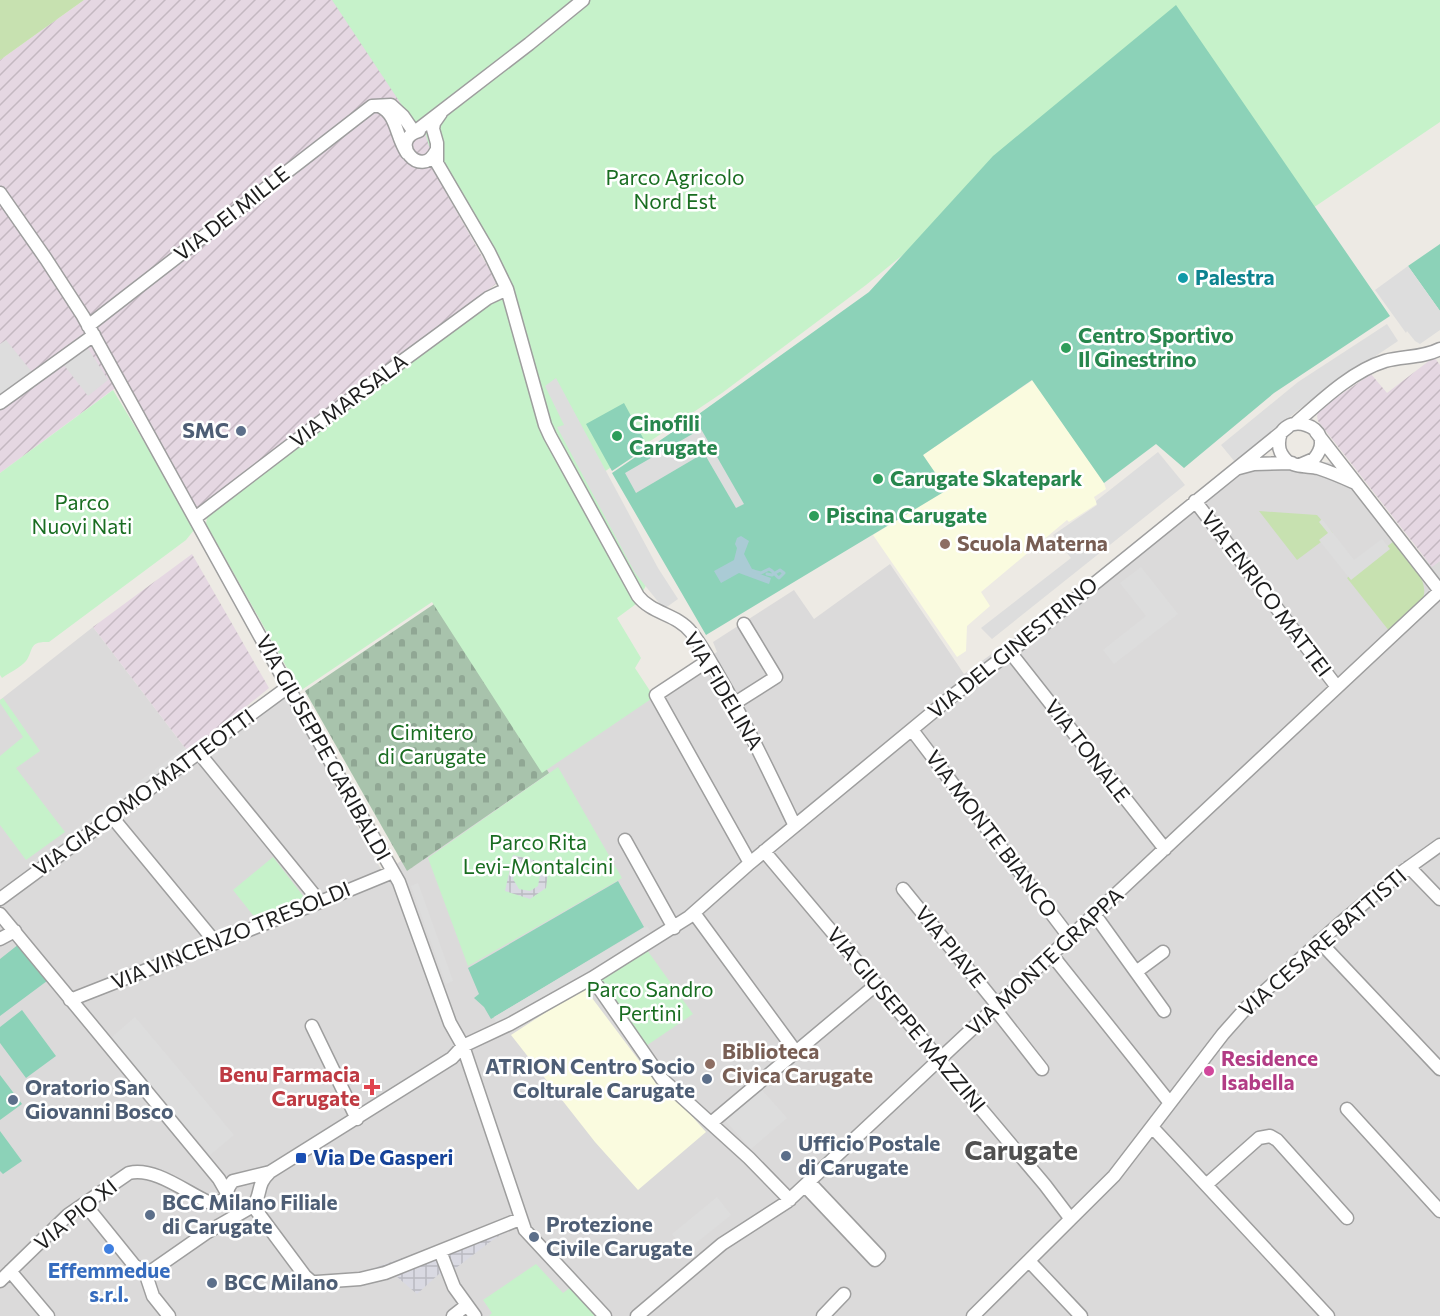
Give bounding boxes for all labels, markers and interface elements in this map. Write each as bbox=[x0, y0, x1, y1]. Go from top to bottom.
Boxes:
street label: VIA DEI MILLE bbox=[169, 160, 294, 265]
park label: Parco Agricolo Nord Est bbox=[605, 164, 745, 213]
place label: Palestra bbox=[1195, 264, 1275, 289]
marker: Palestra bbox=[1176, 271, 1190, 285]
place label: Centro Sportivo Il Ginestrino bbox=[1078, 322, 1234, 371]
marker: Centro Sportivo Il Ginestrino bbox=[1059, 341, 1073, 355]
street label: VIA MARSALA bbox=[284, 347, 412, 452]
place label: Cinofili Carugate bbox=[629, 410, 717, 459]
place label: SMC bbox=[182, 417, 229, 442]
marker: SMC bbox=[234, 424, 248, 438]
marker: Cinofili Carugate bbox=[610, 429, 624, 443]
place label: Carugate Skatepark bbox=[890, 465, 1082, 490]
marker: Carugate Skatepark bbox=[871, 472, 885, 486]
park label: Parco Nuovi Nati bbox=[32, 489, 132, 538]
place label: Piscina Carugate bbox=[826, 502, 987, 527]
street label: VIA ENRICO MATTEI bbox=[1197, 505, 1338, 681]
marker: Piscina Carugate bbox=[807, 509, 821, 523]
place label: Scuola Materna bbox=[957, 530, 1108, 555]
marker: Scuola Materna bbox=[938, 537, 952, 551]
street label: VIA DEL GINESTRINO bbox=[922, 571, 1102, 723]
street label: VIA FIDELINA bbox=[679, 627, 769, 754]
street label: VIA GIUSEPPE GARIBALDI bbox=[252, 630, 397, 864]
street label: VIA TONALE bbox=[1040, 694, 1136, 806]
street label: VIA GIACOMO MATTEOTTI bbox=[28, 703, 259, 880]
park label: Cimitero di Carugate bbox=[378, 719, 486, 768]
street label: VIA MONTE BIANCO bbox=[921, 745, 1063, 922]
park label: Parco Rita Levi-Montalcini bbox=[463, 829, 613, 878]
street label: VIA CESARE BATTISTI bbox=[1233, 862, 1411, 1021]
street label: VIA VINCENZO TRESOLDI bbox=[107, 875, 354, 994]
street label: VIA MONTE GRAPPA bbox=[960, 882, 1128, 1040]
street label: VIA PIAVE bbox=[911, 900, 992, 992]
street label: VIA GIUSEPPE MAZZINI bbox=[823, 922, 992, 1116]
park label: Parco Sandro Pertini bbox=[586, 976, 714, 1025]
place label: Biblioteca Civica Carugate bbox=[722, 1038, 873, 1087]
place label: Residence Isabella bbox=[1221, 1045, 1318, 1094]
place label: ATRION Centro Socio Colturale Carugate bbox=[485, 1053, 695, 1102]
marker: Biblioteca Civica Carugate bbox=[703, 1057, 717, 1071]
place label: Benu Farmacia Carugate bbox=[219, 1061, 360, 1110]
marker: Residence Isabella bbox=[1202, 1064, 1216, 1078]
marker: ATRION Centro Socio Colturale Carugate bbox=[700, 1072, 714, 1086]
place label: Oratorio San Giovanni Bosco bbox=[25, 1074, 173, 1123]
marker: Benu Farmacia Carugate bbox=[365, 1080, 379, 1094]
marker: Oratorio San Giovanni Bosco bbox=[6, 1093, 20, 1107]
place label: Ufficio Postale di Carugate bbox=[798, 1130, 940, 1179]
district label: Carugate bbox=[964, 1133, 1078, 1166]
place label: Via De Gasperi bbox=[313, 1144, 453, 1169]
marker: Ufficio Postale di Carugate bbox=[779, 1149, 793, 1163]
marker: Via De Gasperi bbox=[294, 1151, 308, 1165]
street label: VIA PIO XI bbox=[29, 1173, 121, 1255]
place label: BCC Milano Filiale di Carugate bbox=[162, 1189, 338, 1238]
marker: BCC Milano Filiale di Carugate bbox=[143, 1208, 157, 1222]
place label: Protezione Civile Carugate bbox=[546, 1211, 693, 1260]
marker: Protezione Civile Carugate bbox=[527, 1230, 541, 1244]
marker: Effemmedue s.r.l. bbox=[102, 1242, 116, 1256]
place label: Effemmedue s.r.l. bbox=[48, 1257, 170, 1306]
place label: BCC Milano bbox=[224, 1269, 338, 1294]
marker: BCC Milano bbox=[205, 1276, 219, 1290]

